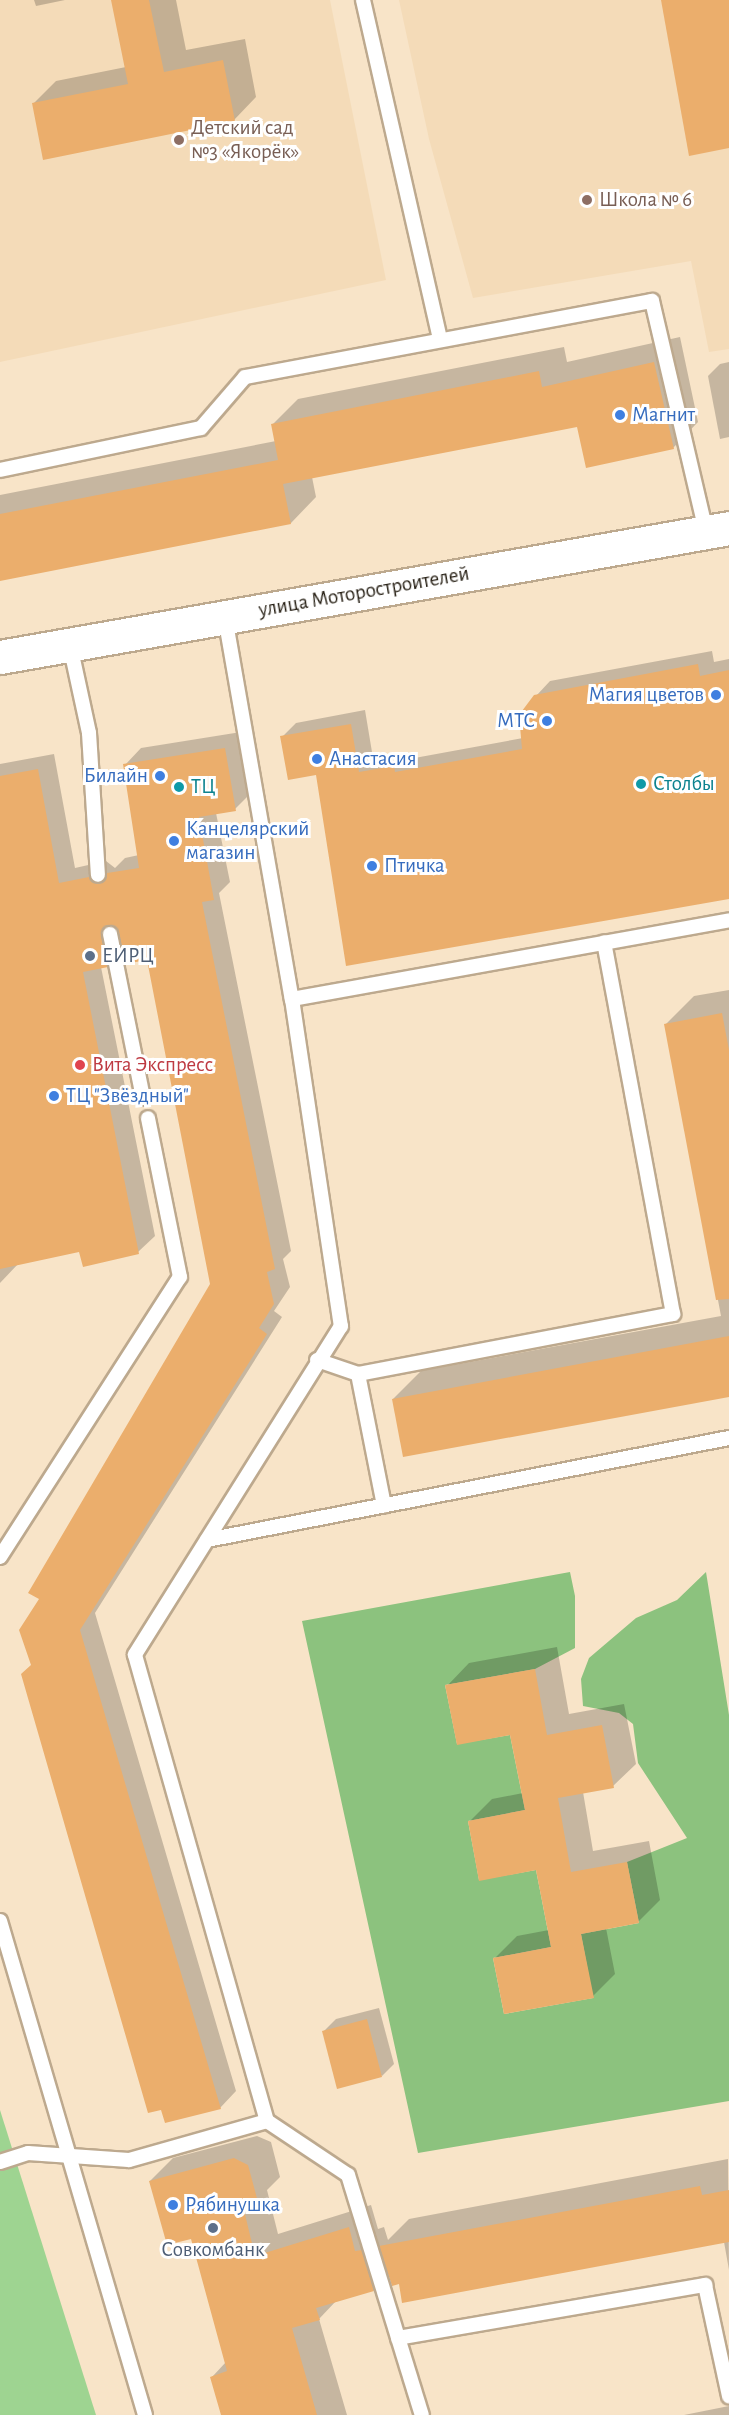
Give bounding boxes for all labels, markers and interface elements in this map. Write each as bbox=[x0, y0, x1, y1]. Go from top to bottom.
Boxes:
place label: Детский сад №3 «Якорёк» bbox=[191, 115, 299, 165]
marker: Детский сад №3 «Якорёк» bbox=[172, 133, 186, 147]
place label: Школа № 6 bbox=[599, 187, 692, 213]
marker: Школа № 6 bbox=[580, 193, 594, 207]
place label: Магнит bbox=[632, 402, 695, 428]
marker: Магнит bbox=[613, 408, 627, 422]
street label: улица Моторостроителей bbox=[257, 561, 471, 623]
place label: Магия цветов bbox=[589, 682, 704, 708]
marker: Магия цветов bbox=[709, 688, 723, 702]
place label: МТС bbox=[497, 708, 535, 734]
marker: МТС bbox=[540, 714, 554, 728]
place label: Анастасия bbox=[329, 746, 417, 772]
marker: Анастасия bbox=[310, 752, 324, 766]
place label: Билайн bbox=[84, 763, 148, 789]
marker: Билайн bbox=[153, 769, 167, 783]
place label: Столбы bbox=[653, 771, 715, 797]
place label: ТЦ bbox=[191, 774, 216, 800]
marker: Столбы bbox=[634, 777, 648, 791]
marker: ТЦ bbox=[172, 780, 186, 794]
place label: Канцелярский магазин bbox=[186, 816, 309, 866]
marker: Канцелярский магазин bbox=[167, 834, 181, 848]
place label: Птичка bbox=[384, 853, 445, 879]
marker: Птичка bbox=[365, 859, 379, 873]
place label: ЕИРЦ bbox=[102, 943, 154, 969]
marker: ЕИРЦ bbox=[83, 949, 97, 963]
place label: Вита Экспресс bbox=[92, 1052, 213, 1078]
marker: Вита Экспресс bbox=[73, 1058, 87, 1072]
place label: ТЦ "Звёздный" bbox=[66, 1083, 189, 1109]
marker: ТЦ "Звёздный" bbox=[47, 1089, 61, 1103]
place label: Рябинушка bbox=[185, 2192, 280, 2218]
marker: Рябинушка bbox=[166, 2198, 180, 2212]
marker: Совкомбанк bbox=[206, 2221, 220, 2235]
place label: Совкомбанк bbox=[161, 2237, 265, 2263]

